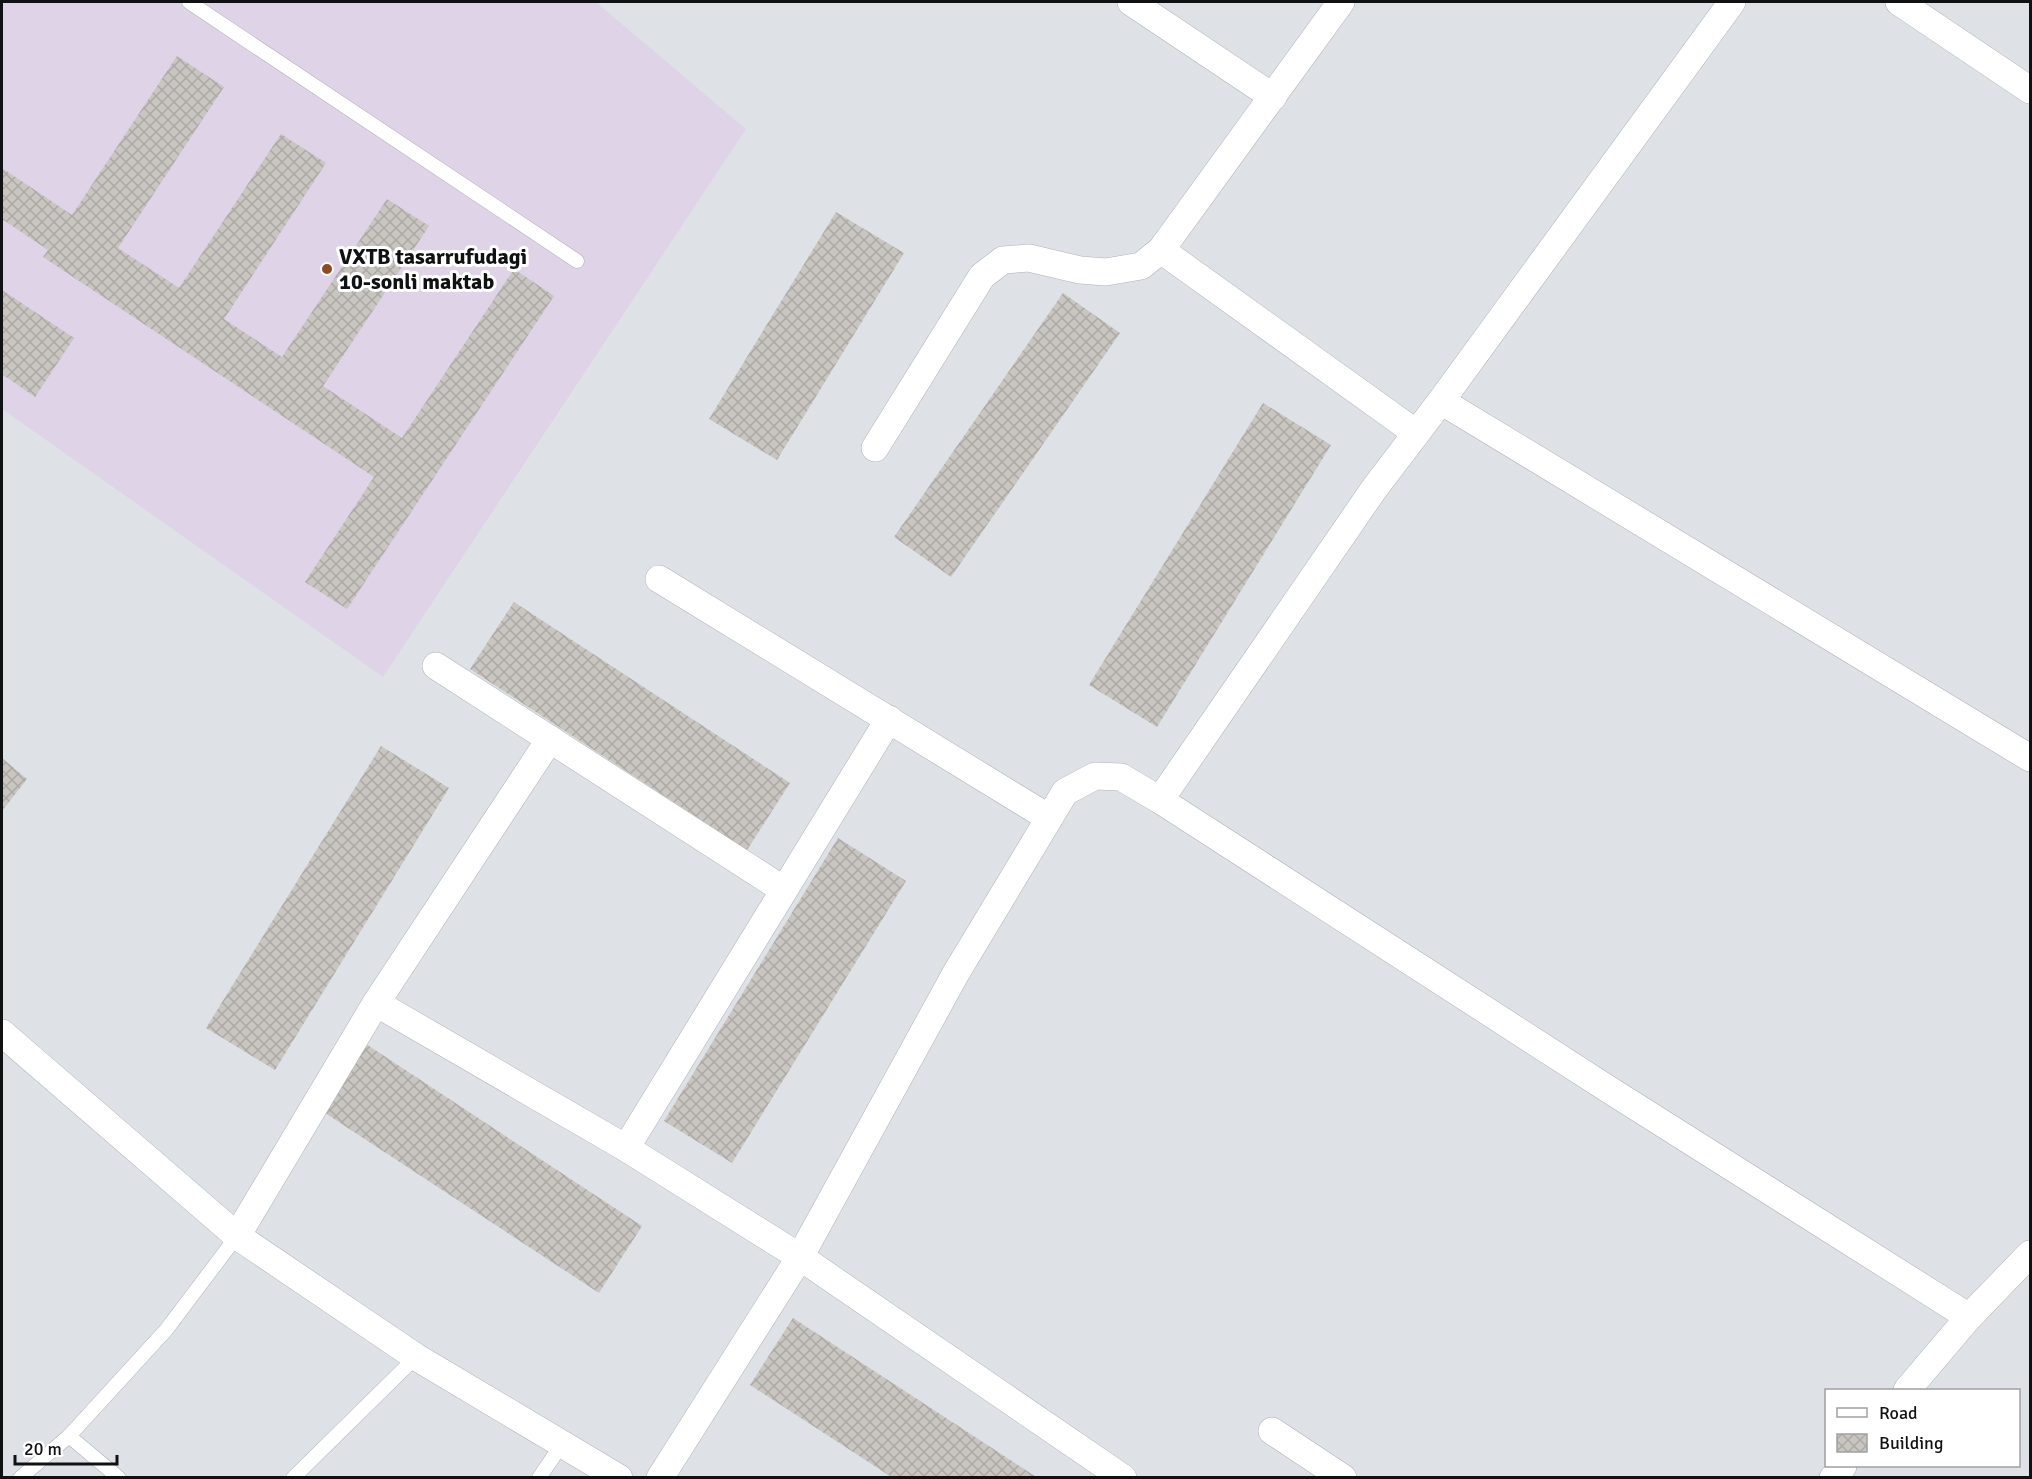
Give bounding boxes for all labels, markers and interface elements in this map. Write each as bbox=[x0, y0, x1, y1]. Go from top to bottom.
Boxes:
place label: VXTB tasarrufudagi 10-sonli maktab bbox=[339, 243, 527, 295]
marker: VXTB tasarrufudagi 10-sonli maktab bbox=[320, 262, 334, 276]
legend bbox=[1825, 1389, 2020, 1467]
text: Road bbox=[1879, 1402, 1918, 1424]
scale bar bbox=[15, 1428, 117, 1466]
text: Building bbox=[1879, 1432, 1943, 1454]
text: 20 m bbox=[24, 1438, 62, 1460]

